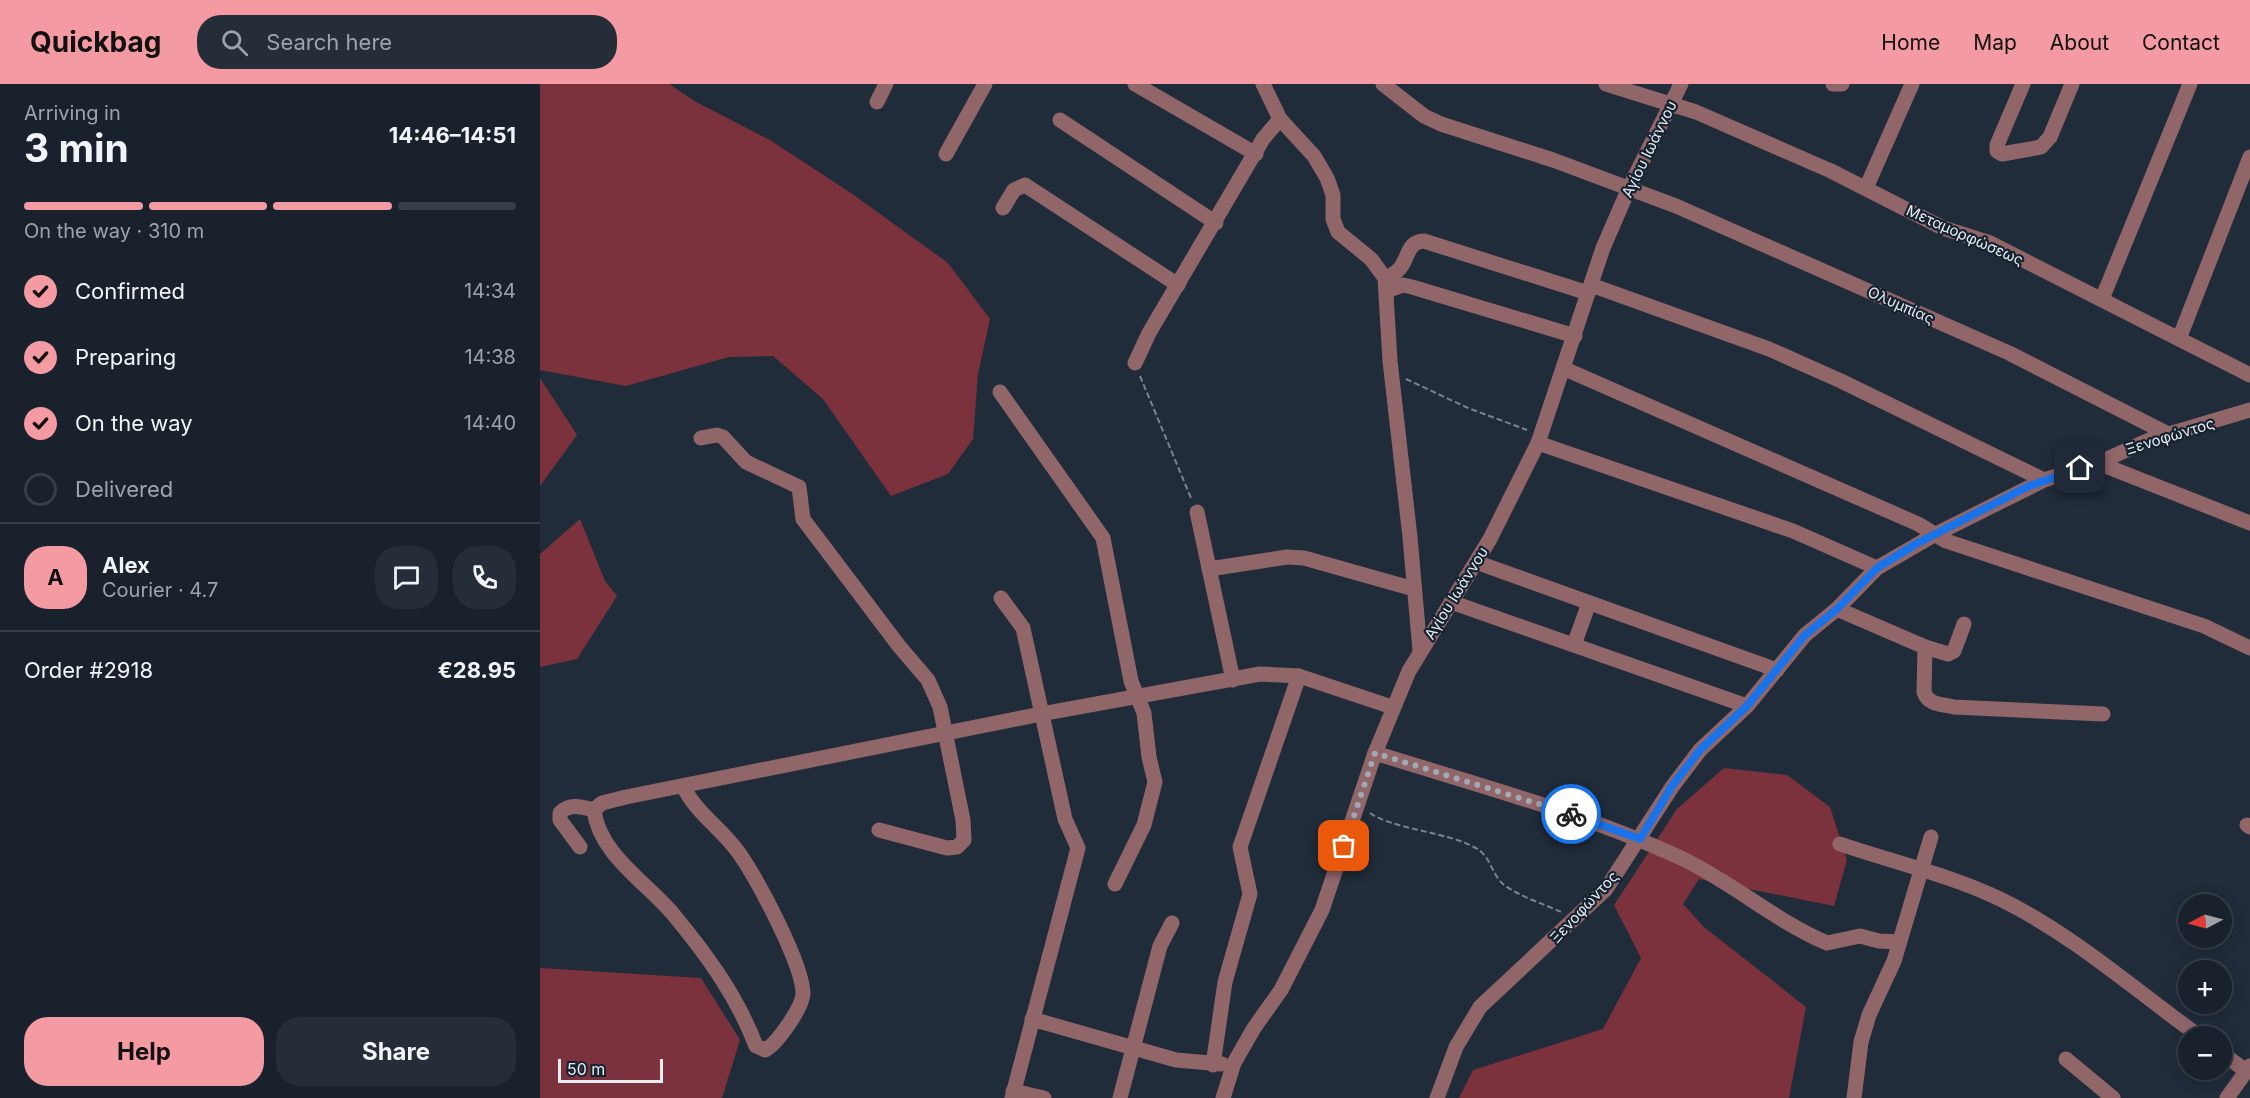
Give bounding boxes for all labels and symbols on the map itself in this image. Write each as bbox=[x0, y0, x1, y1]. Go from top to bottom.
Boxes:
street label: Αγίου Ιωάννου bbox=[1617, 97, 1681, 201]
street label: Μεταμορφώσεως bbox=[1903, 201, 2027, 269]
street label: Ολυμπίας bbox=[1865, 282, 1937, 328]
street label: Ξενοφώντος bbox=[2123, 414, 2217, 458]
pin bbox=[2054, 442, 2105, 493]
street label: Αγίου Ιωάννου bbox=[1420, 543, 1492, 643]
courier bbox=[1541, 784, 1601, 844]
pin bbox=[1318, 820, 1369, 871]
street label: Ξενοφώντος bbox=[1546, 867, 1622, 947]
north arrow bbox=[2178, 894, 2232, 948]
scale bar bbox=[558, 1056, 663, 1084]

